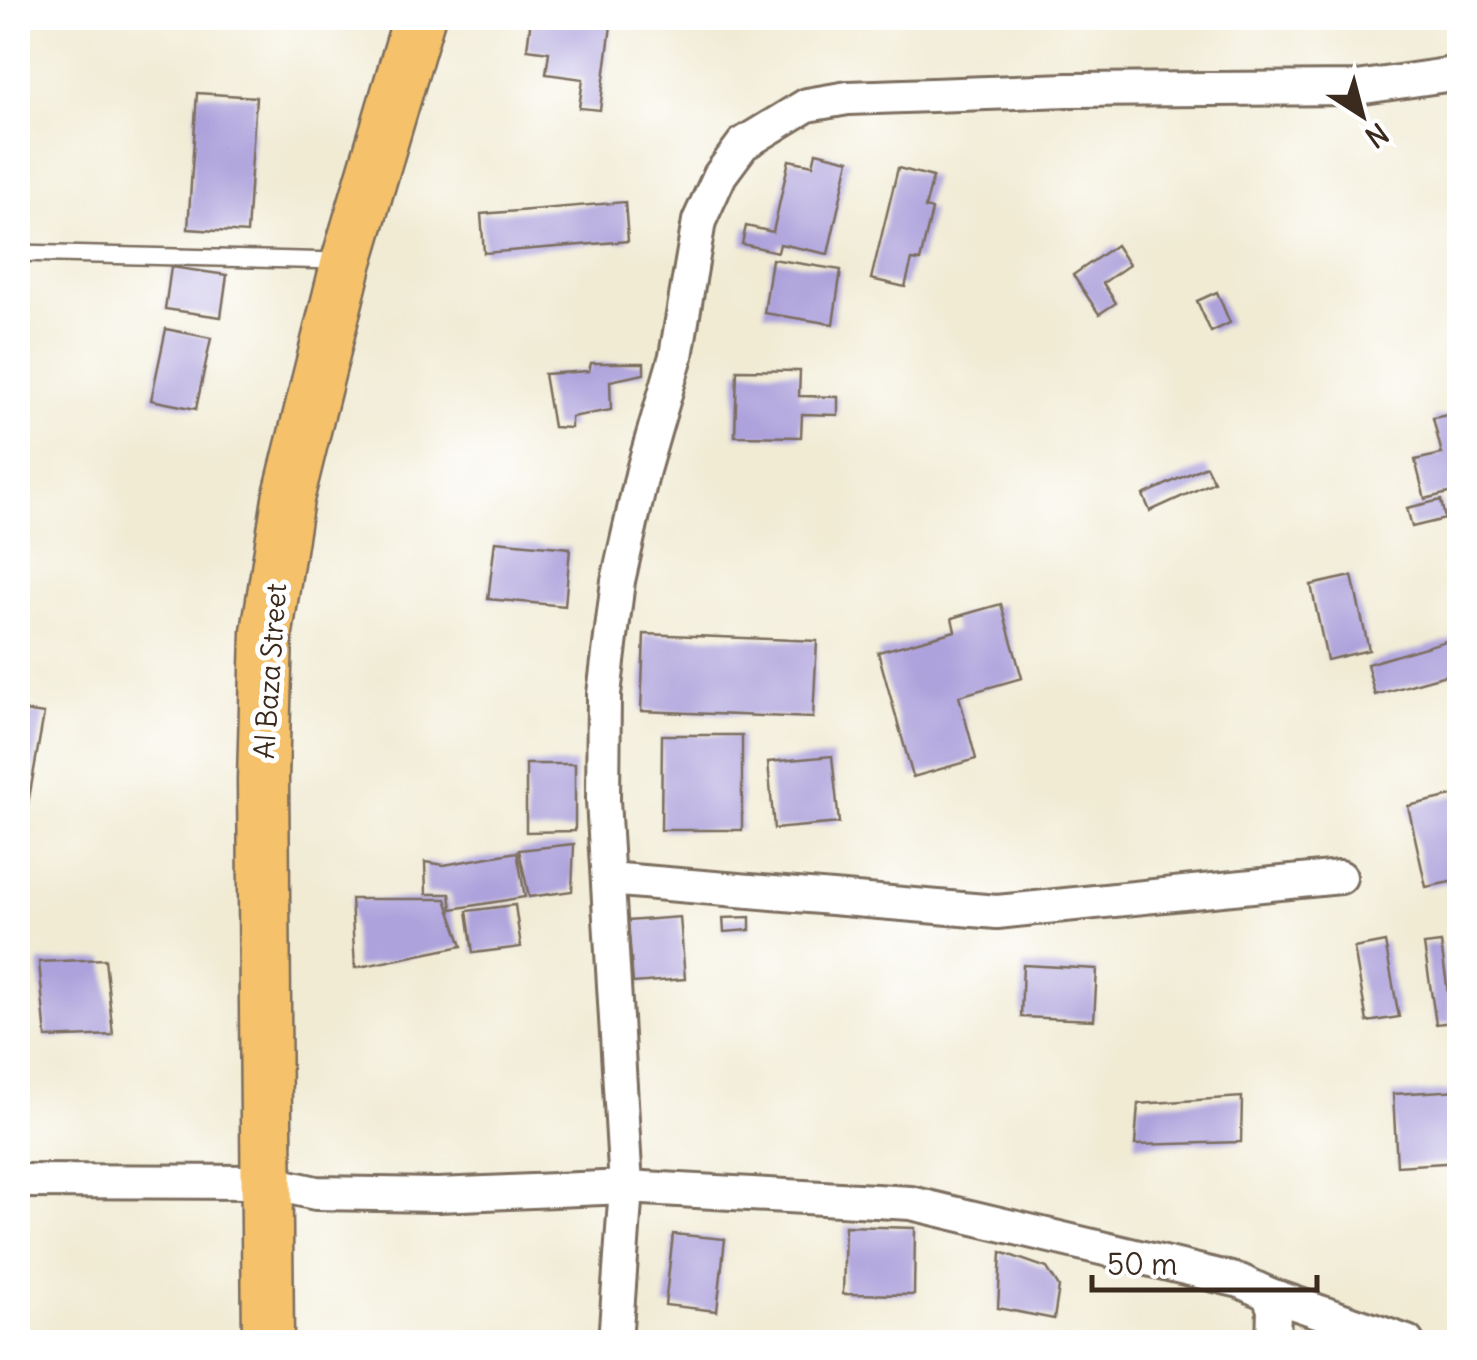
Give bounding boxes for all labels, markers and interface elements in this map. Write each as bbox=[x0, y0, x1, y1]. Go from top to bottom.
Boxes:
north arrow bbox=[1312, 65, 1412, 165]
text: N bbox=[1358, 115, 1395, 155]
street label: Al Baza Street bbox=[246, 582, 294, 760]
scale bar bbox=[1092, 1230, 1317, 1292]
text: 50 m bbox=[1107, 1245, 1177, 1283]

